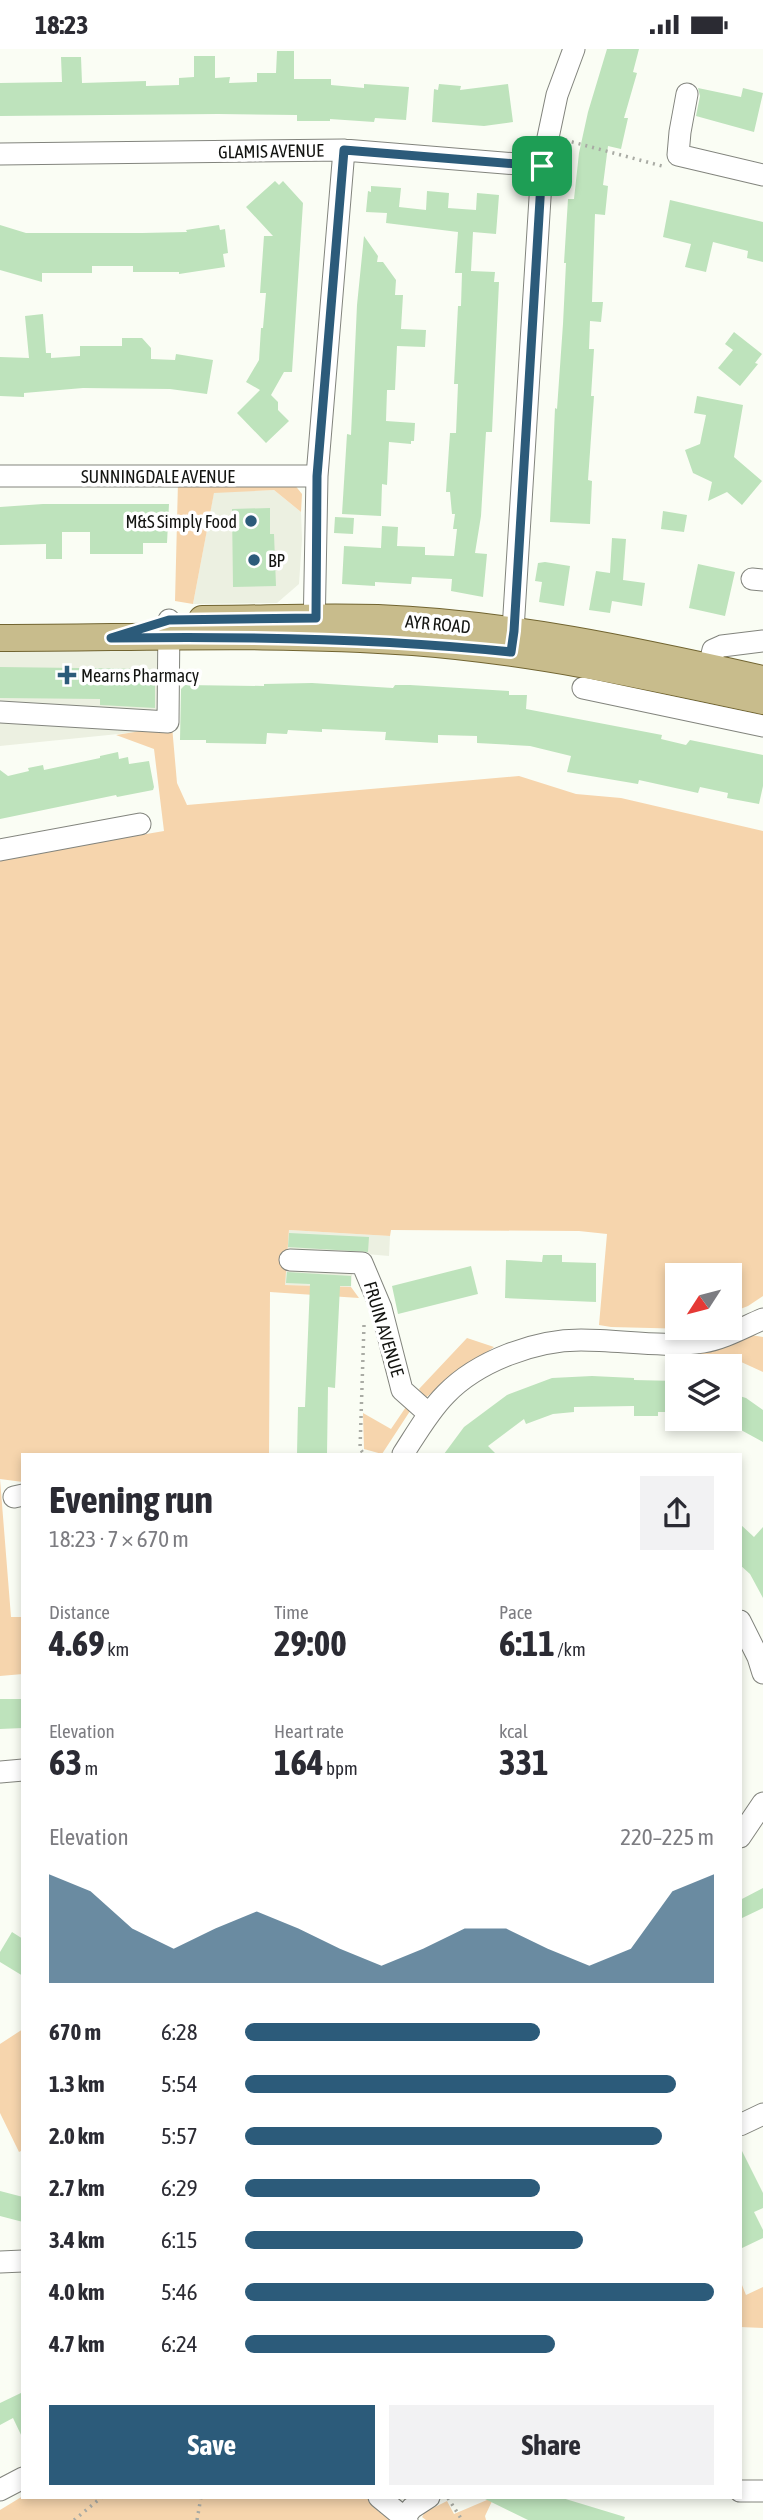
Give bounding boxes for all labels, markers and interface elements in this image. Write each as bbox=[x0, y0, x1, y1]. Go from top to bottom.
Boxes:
text: 18:23 bbox=[35, 10, 89, 40]
pin bbox=[512, 136, 572, 196]
street label: GLAMIS AVENUE bbox=[218, 140, 324, 162]
icon: arrive bbox=[523, 147, 561, 185]
street label: SUNNINGDALE AVENUE bbox=[81, 466, 235, 487]
place label: M&S Simply Food bbox=[126, 511, 237, 532]
marker: M&S Simply Food bbox=[243, 513, 259, 529]
place label: BP bbox=[268, 550, 286, 571]
marker: BP bbox=[246, 552, 262, 568]
street label: AYR ROAD bbox=[404, 611, 472, 637]
place label: Mearns Pharmacy bbox=[81, 665, 199, 686]
marker: Mearns Pharmacy bbox=[59, 667, 75, 683]
north arrow bbox=[665, 1263, 742, 1341]
map controls bbox=[665, 1263, 742, 1431]
street label: FRUIN AVENUE bbox=[360, 1279, 409, 1379]
button: layers bbox=[665, 1354, 742, 1431]
button: share bbox=[640, 1476, 714, 1550]
text: Evening run bbox=[49, 1478, 213, 1521]
text: 18:23 · 7 × 670 m bbox=[49, 1526, 189, 1552]
text: Distance bbox=[49, 1601, 110, 1623]
text: Time bbox=[274, 1601, 309, 1623]
text: Pace bbox=[499, 1601, 532, 1623]
text: 4.69 bbox=[49, 1623, 105, 1663]
text: 29:00 bbox=[274, 1623, 347, 1663]
text: 6:11 bbox=[499, 1623, 555, 1663]
text: km bbox=[105, 1638, 129, 1660]
text: /km bbox=[555, 1638, 586, 1660]
text: Elevation bbox=[49, 1720, 115, 1742]
text: Heart rate bbox=[274, 1720, 344, 1742]
text: kcal bbox=[499, 1720, 528, 1742]
text: 63 bbox=[49, 1742, 82, 1782]
text: 164 bbox=[274, 1742, 323, 1782]
text: 331 bbox=[499, 1742, 548, 1782]
text: m bbox=[82, 1757, 98, 1779]
text: bpm bbox=[323, 1757, 358, 1779]
text: Elevation bbox=[49, 1824, 129, 1850]
text: 220–225 m bbox=[620, 1824, 714, 1850]
text: 670 m bbox=[49, 2019, 101, 2045]
text: 6:28 bbox=[161, 2019, 198, 2045]
text: 1.3 km bbox=[49, 2071, 105, 2097]
text: 5:54 bbox=[161, 2071, 198, 2097]
text: 2.0 km bbox=[49, 2123, 105, 2149]
text: 5:57 bbox=[161, 2123, 198, 2149]
text: 2.7 km bbox=[49, 2175, 105, 2201]
text: 6:29 bbox=[161, 2175, 198, 2201]
text: 3.4 km bbox=[49, 2227, 105, 2253]
text: 6:15 bbox=[161, 2227, 198, 2253]
text: 4.0 km bbox=[49, 2279, 105, 2305]
text: 5:46 bbox=[161, 2279, 198, 2305]
text: 4.7 km bbox=[49, 2331, 105, 2357]
text: 6:24 bbox=[161, 2331, 198, 2357]
button: Save bbox=[49, 2405, 375, 2485]
button: Share bbox=[389, 2405, 714, 2485]

